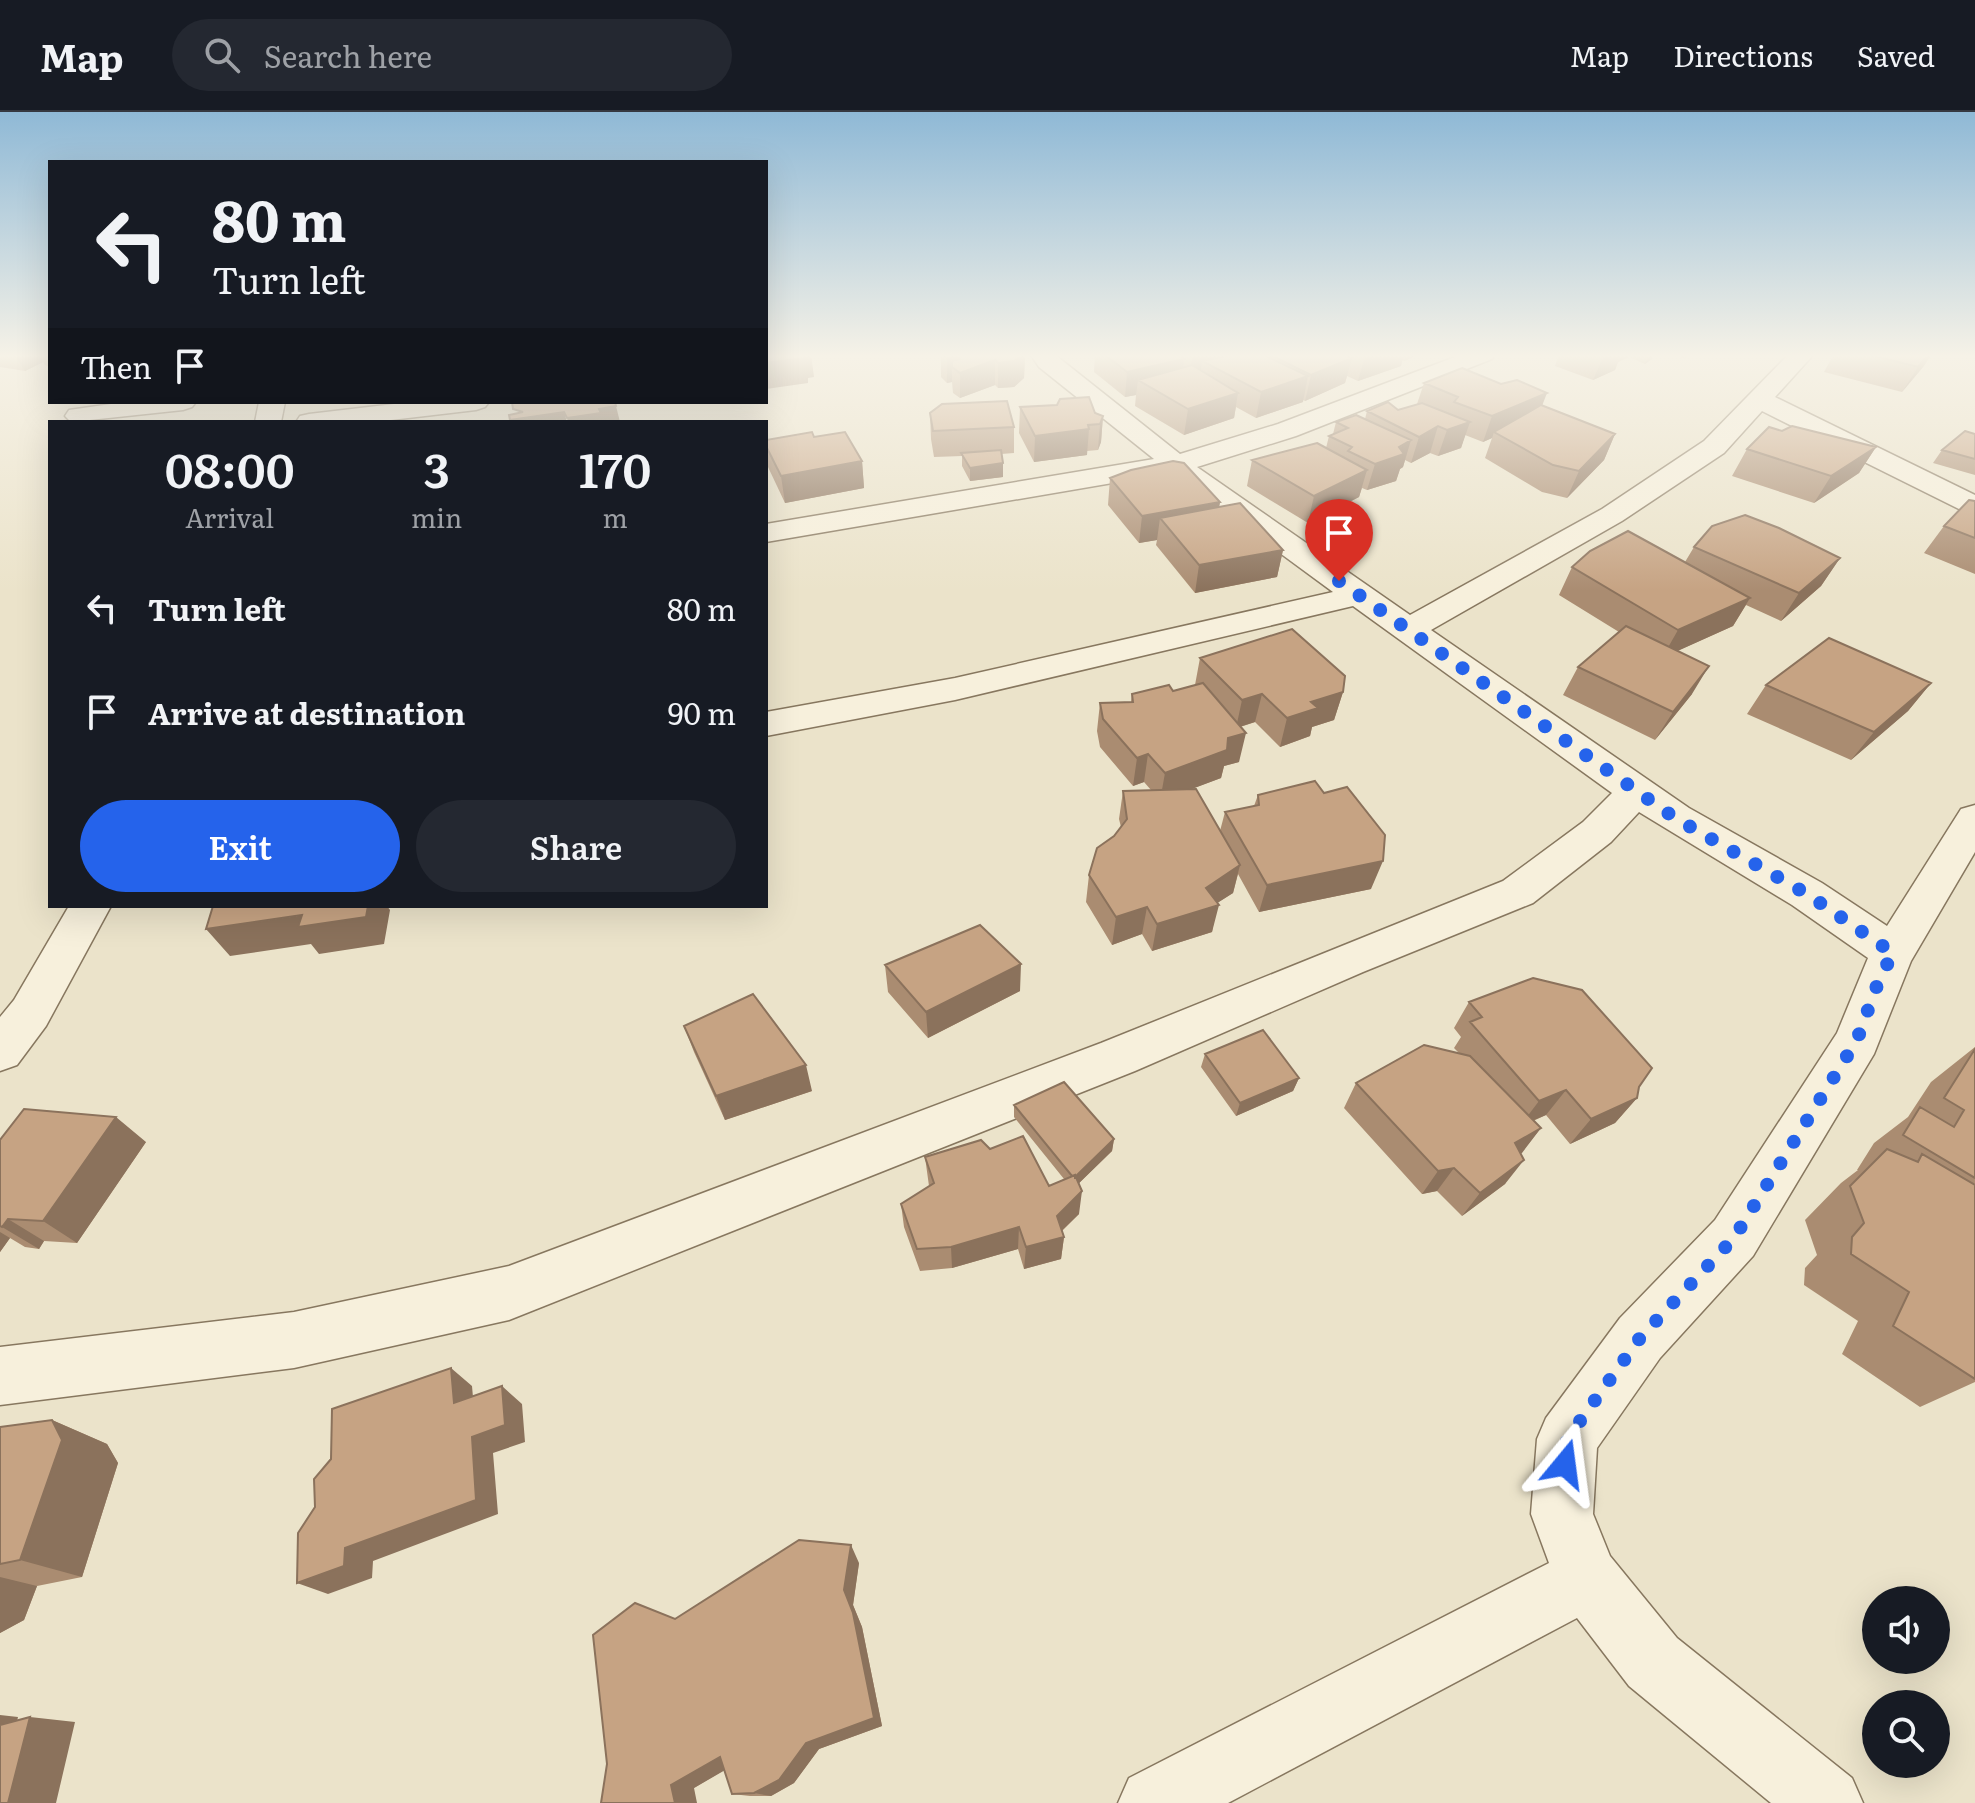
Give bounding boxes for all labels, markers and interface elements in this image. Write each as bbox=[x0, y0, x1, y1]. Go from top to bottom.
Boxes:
search box bbox=[172, 19, 732, 91]
text: Map bbox=[40, 27, 124, 84]
icon: search bbox=[200, 33, 244, 77]
text: Search here bbox=[264, 33, 432, 77]
text: Map bbox=[1570, 34, 1629, 76]
text: Directions bbox=[1673, 34, 1813, 76]
text: Saved bbox=[1857, 34, 1935, 76]
text: 80 m bbox=[212, 176, 347, 259]
icon: left bbox=[80, 192, 184, 296]
text: Turn left bbox=[212, 252, 366, 305]
text: Then bbox=[80, 344, 152, 388]
icon: arrive bbox=[168, 344, 212, 388]
text: 08:00 bbox=[165, 432, 294, 503]
text: 3 bbox=[423, 432, 450, 503]
text: 170 bbox=[579, 432, 651, 503]
text: Arrival bbox=[185, 497, 274, 536]
text: min bbox=[411, 497, 462, 536]
text: m bbox=[602, 497, 628, 536]
pin bbox=[1305, 499, 1373, 581]
icon: arrive bbox=[1317, 511, 1361, 555]
icon: left bbox=[80, 586, 124, 630]
text: Turn left bbox=[148, 586, 286, 630]
text: 80 m bbox=[667, 586, 736, 630]
icon: arrive bbox=[80, 690, 124, 734]
text: Arrive at destination bbox=[148, 690, 465, 734]
text: 90 m bbox=[668, 690, 736, 734]
button: Exit bbox=[80, 800, 400, 892]
button: Share bbox=[416, 800, 736, 892]
position arrow bbox=[1523, 1422, 1607, 1506]
map controls bbox=[1862, 1586, 1950, 1778]
button: sound bbox=[1862, 1586, 1950, 1674]
button: search bbox=[1862, 1690, 1950, 1778]

